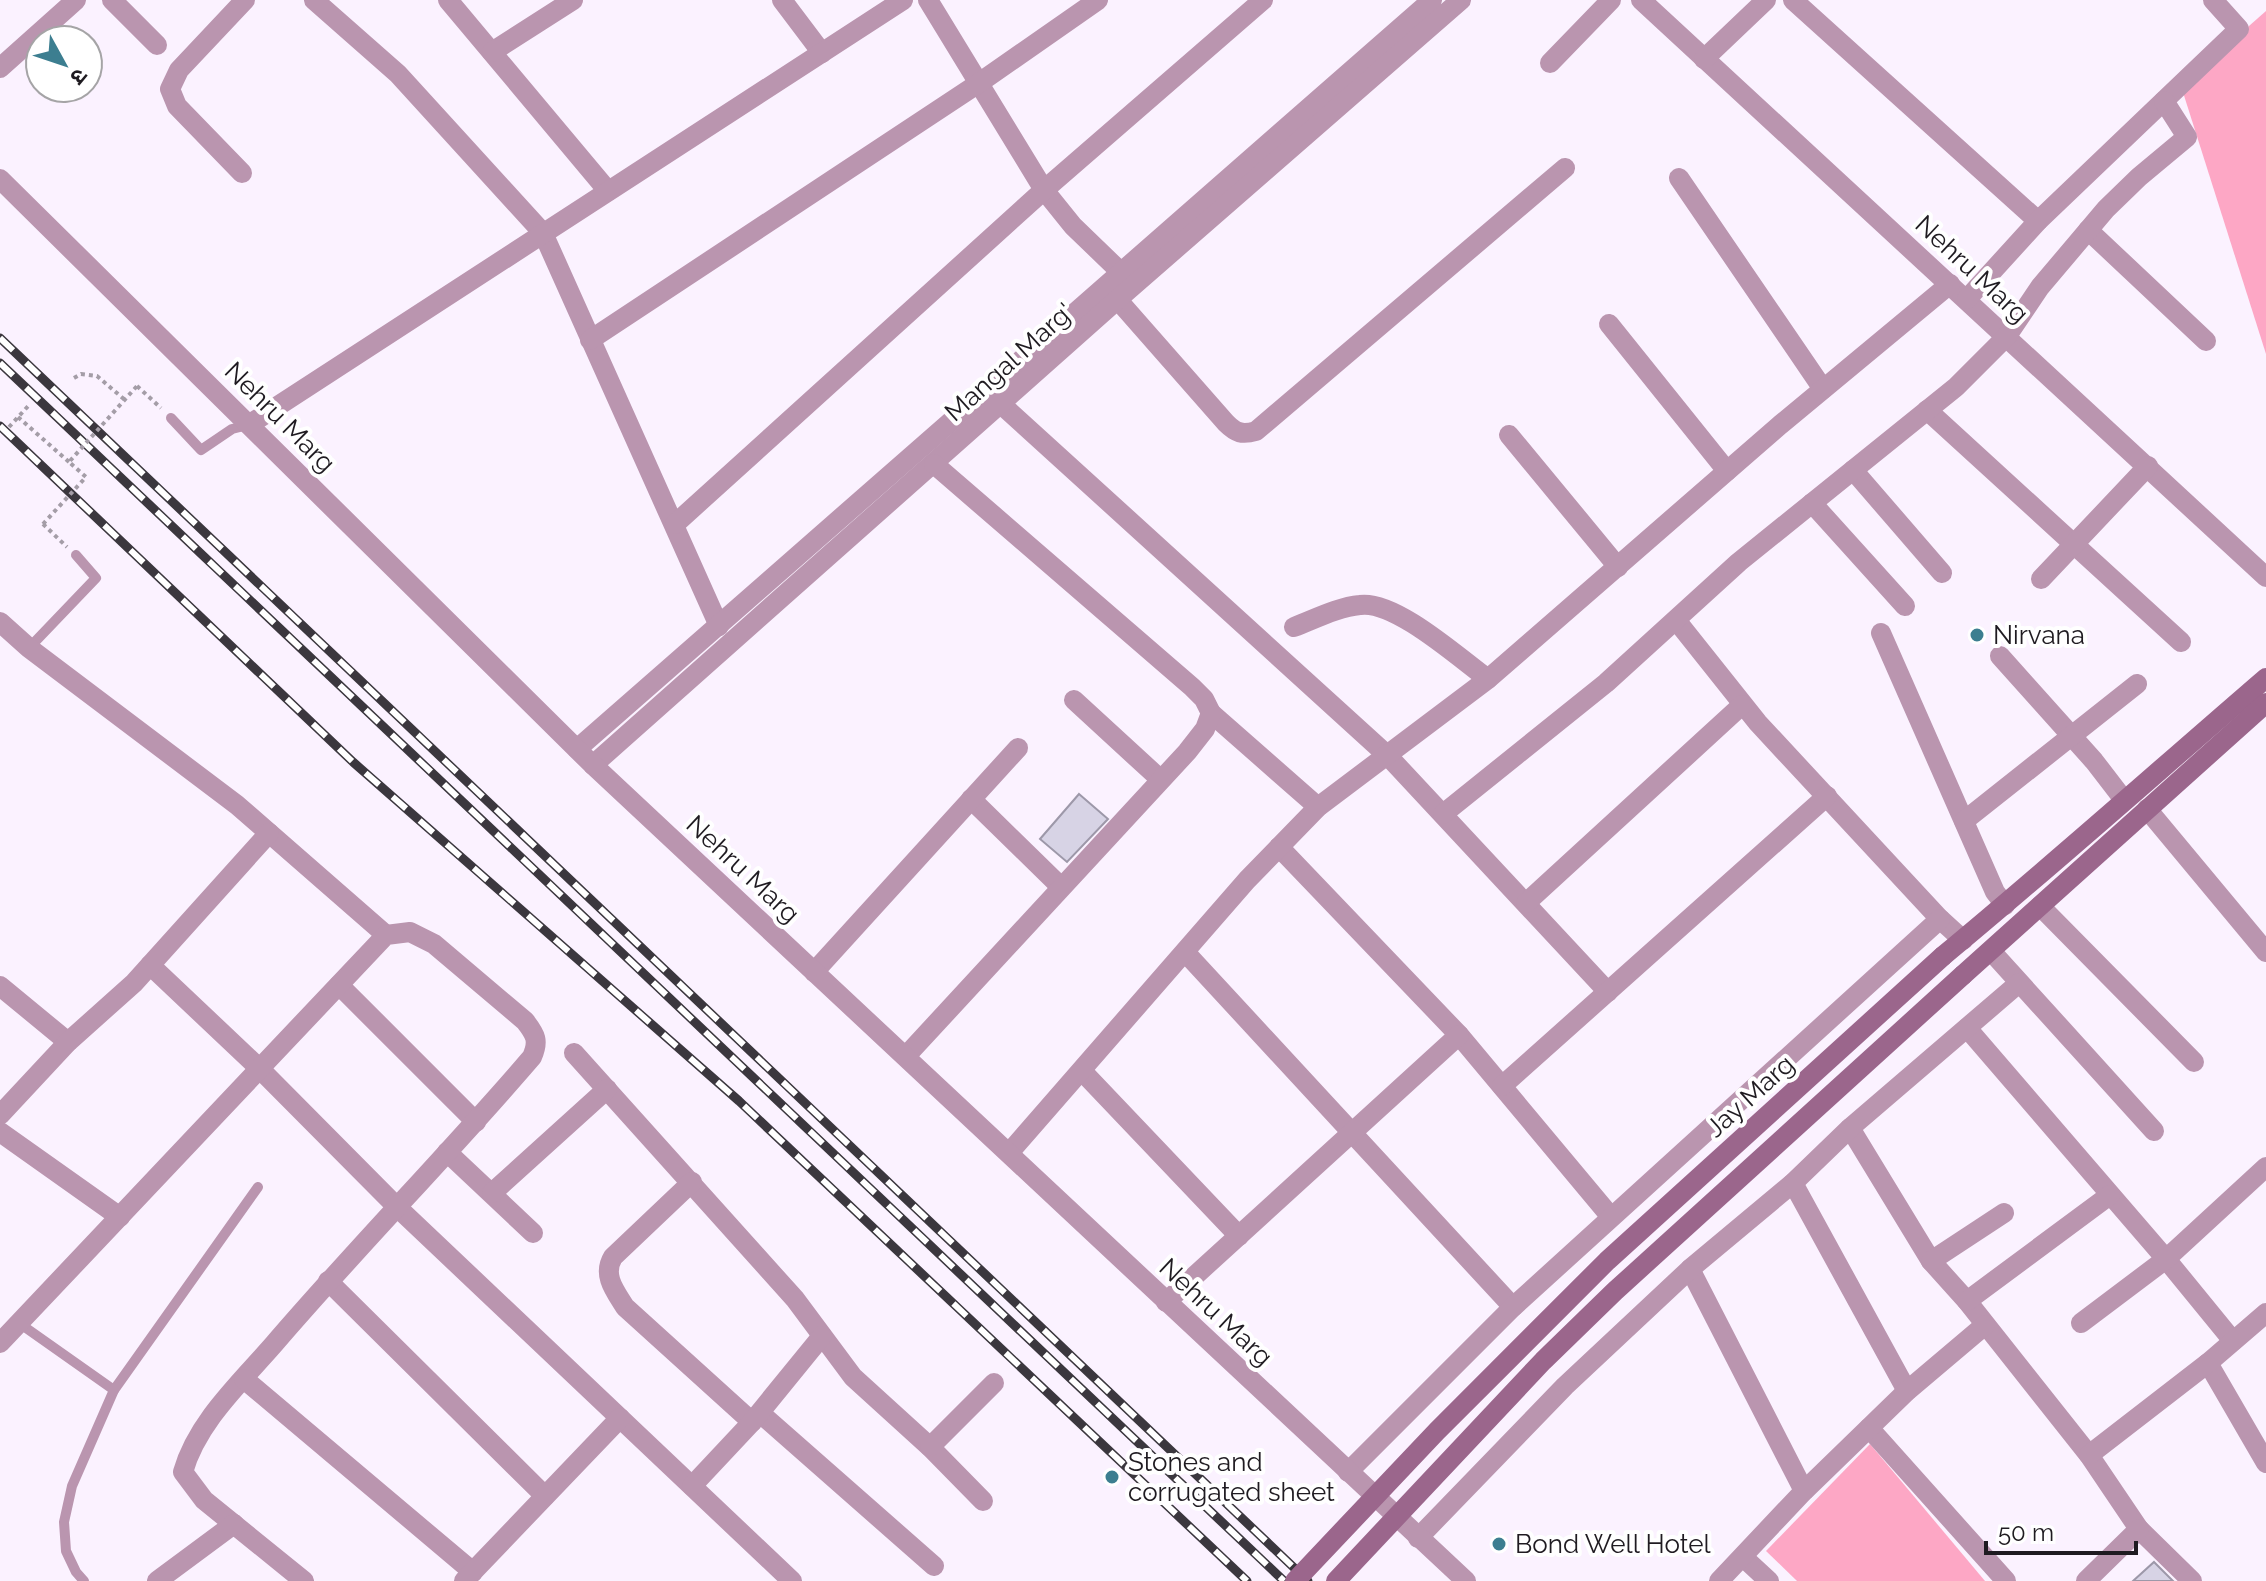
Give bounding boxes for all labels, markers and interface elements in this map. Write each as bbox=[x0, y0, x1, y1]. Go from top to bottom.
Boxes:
north arrow bbox=[24, 24, 104, 104]
text: उ bbox=[65, 64, 93, 91]
street label: Nehru Marg bbox=[1909, 209, 2035, 329]
street label: Mangal Marg' bbox=[939, 297, 1079, 427]
street label: Nehru Marg bbox=[219, 356, 341, 478]
place label: Nirvana bbox=[1993, 620, 2085, 650]
marker: Nirvana bbox=[1968, 626, 1986, 644]
street label: Nehru Marg bbox=[680, 809, 806, 929]
street label: Jay Marg bbox=[1700, 1049, 1800, 1143]
street label: Nehru Marg bbox=[1153, 1252, 1279, 1372]
place label: Stones and corrugated sheet bbox=[1128, 1447, 1335, 1507]
marker: Stones and corrugated sheet bbox=[1103, 1468, 1121, 1486]
scale bar bbox=[1986, 1505, 2136, 1555]
text: 50 m bbox=[1998, 1518, 2054, 1547]
place label: Bond Well Hotel bbox=[1515, 1529, 1712, 1559]
marker: Bond Well Hotel bbox=[1490, 1535, 1508, 1553]

